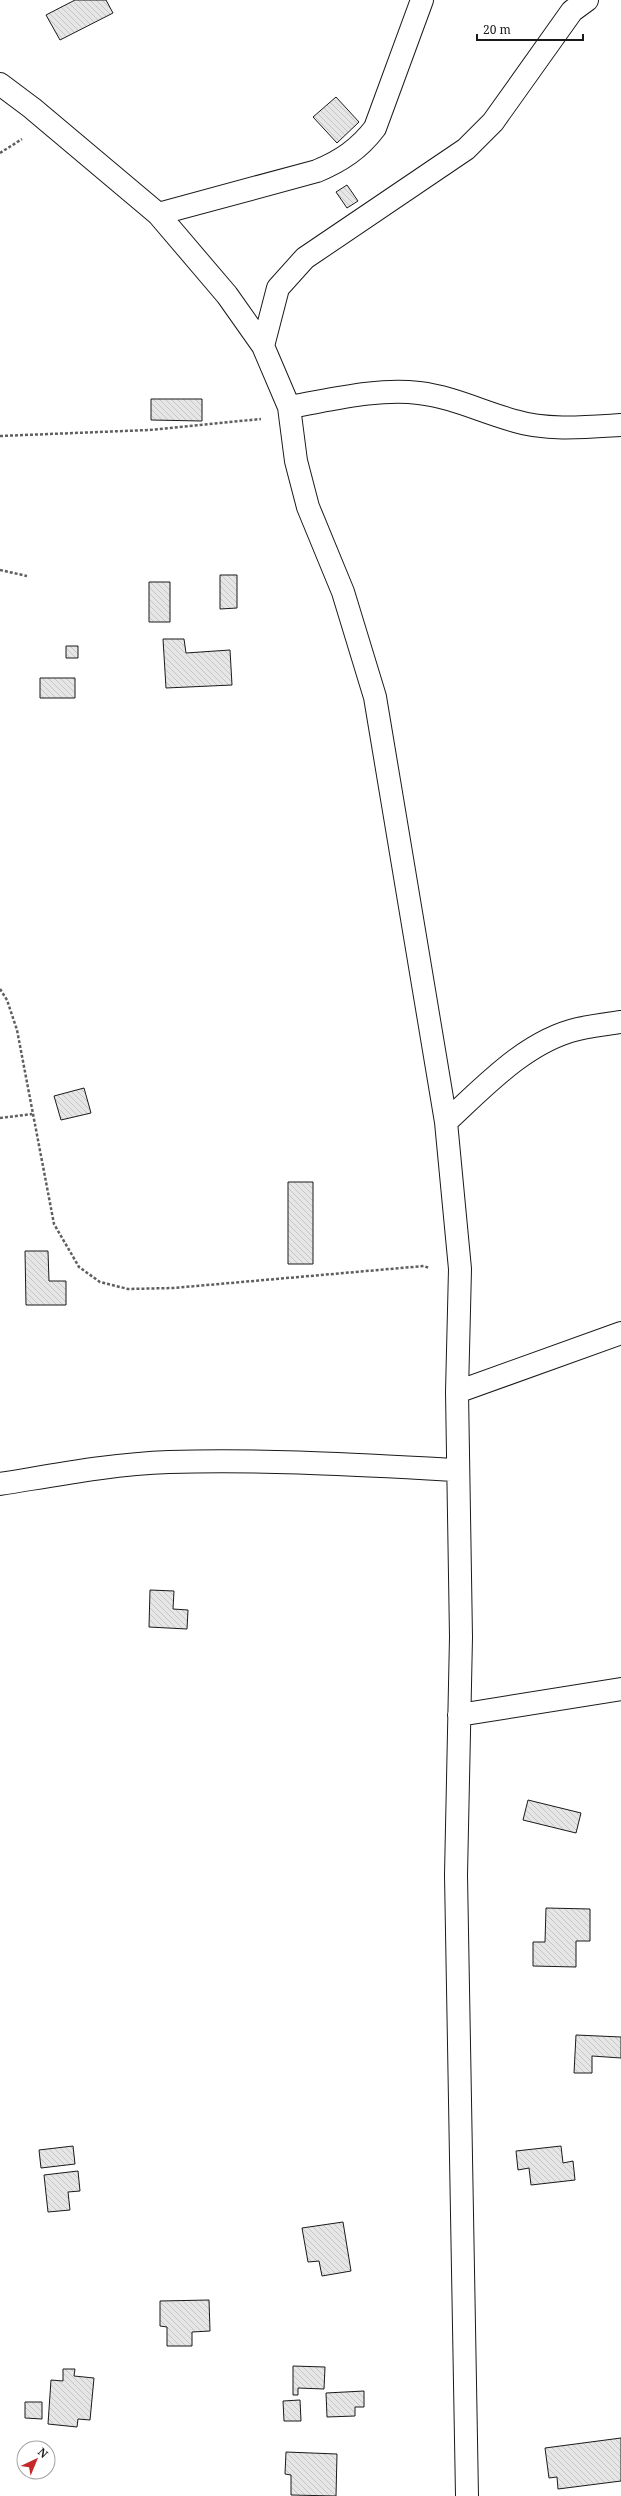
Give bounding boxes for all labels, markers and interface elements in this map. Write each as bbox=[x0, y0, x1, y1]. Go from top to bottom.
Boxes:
scale bar bbox=[477, 16, 583, 42]
text: 20 m bbox=[483, 21, 511, 38]
north arrow bbox=[16, 2440, 56, 2480]
text: N bbox=[35, 2444, 52, 2461]

